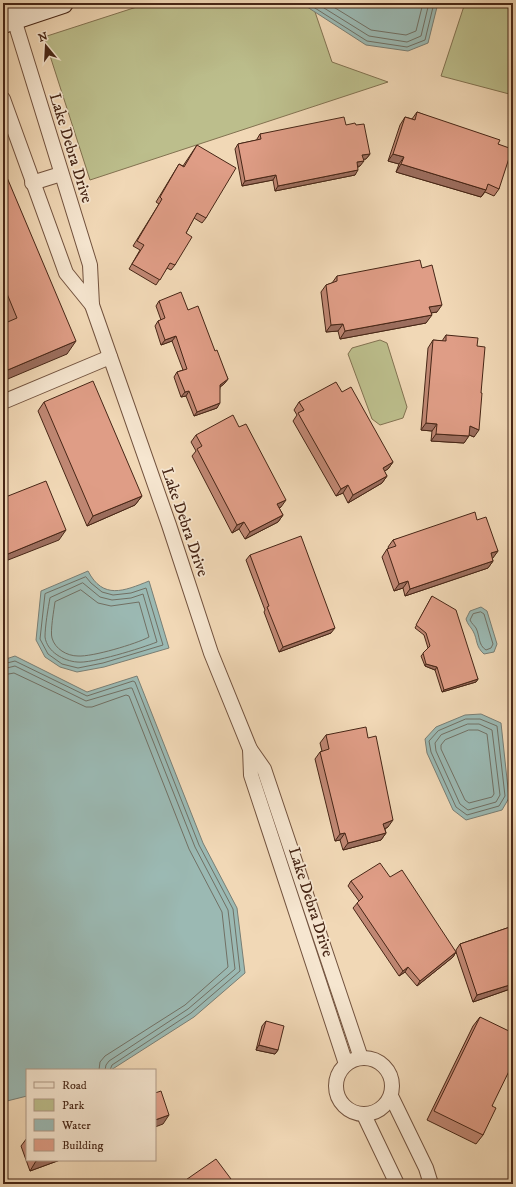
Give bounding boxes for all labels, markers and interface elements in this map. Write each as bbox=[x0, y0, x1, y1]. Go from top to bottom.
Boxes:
north arrow bbox=[26, 26, 66, 66]
text: N bbox=[37, 29, 50, 45]
street label: Lake Debra Drive bbox=[45, 91, 97, 206]
street label: Lake Debra Drive bbox=[157, 465, 213, 579]
street label: Lake Debra Drive bbox=[284, 845, 338, 960]
legend bbox=[26, 1069, 156, 1161]
text: Road bbox=[62, 1078, 87, 1093]
text: Park bbox=[62, 1098, 84, 1113]
text: Water bbox=[61, 1118, 91, 1133]
text: Building bbox=[62, 1138, 103, 1153]

